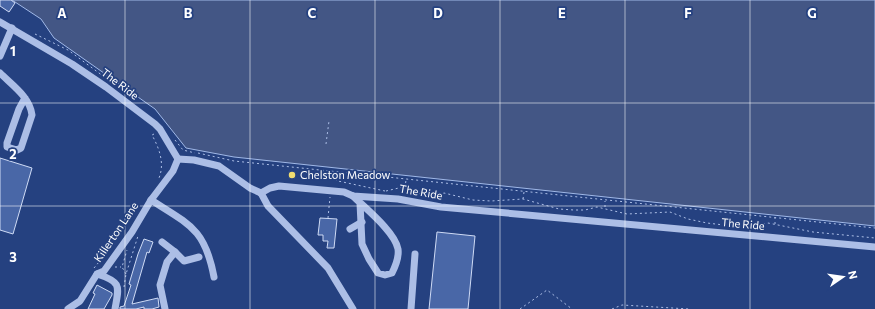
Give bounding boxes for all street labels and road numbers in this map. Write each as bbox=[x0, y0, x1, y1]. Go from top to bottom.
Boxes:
street label: The Ride bbox=[99, 65, 142, 102]
street label: The Ride bbox=[398, 181, 444, 202]
street label: Killerton Lane bbox=[91, 199, 141, 264]
street label: The Ride bbox=[721, 215, 766, 232]

